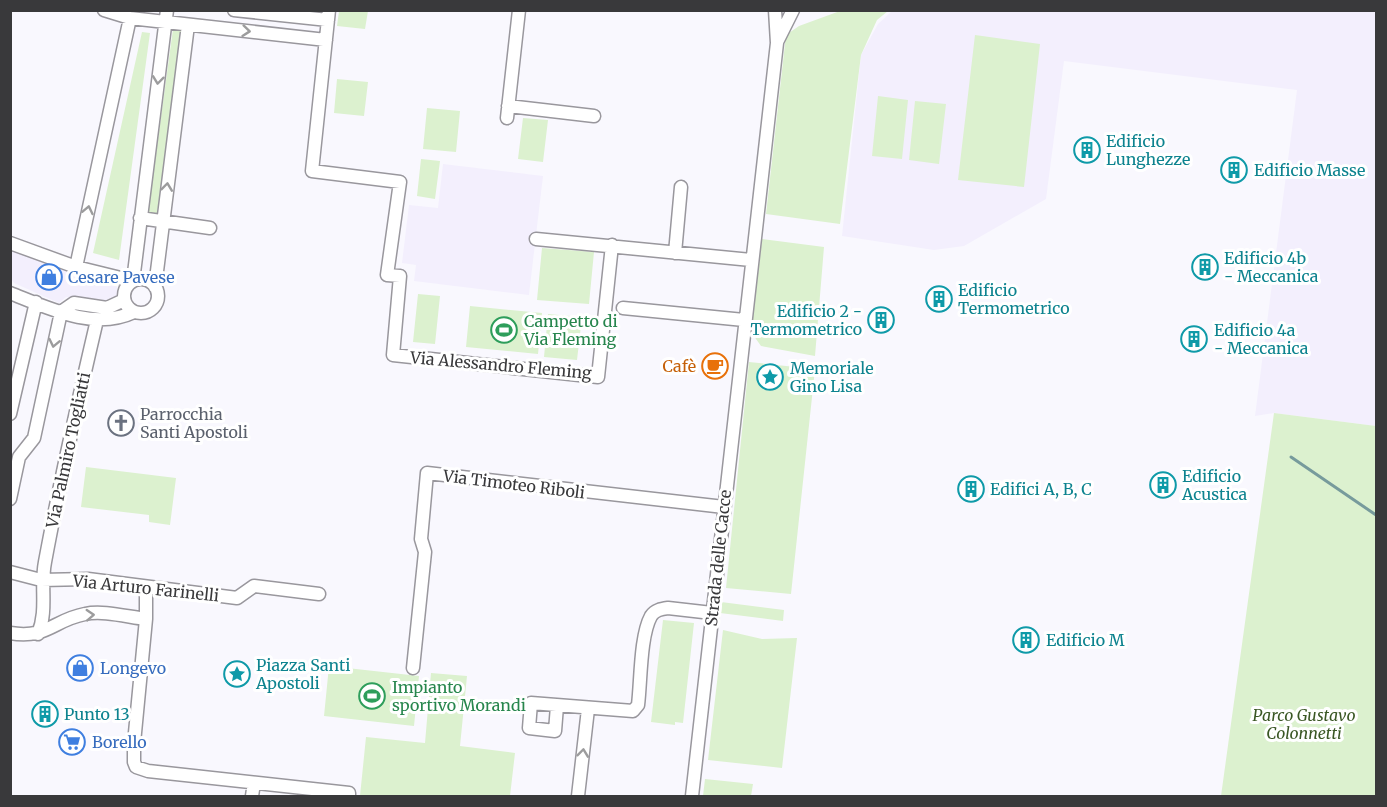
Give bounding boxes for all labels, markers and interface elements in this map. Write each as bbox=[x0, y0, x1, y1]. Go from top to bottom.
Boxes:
one-way arrow bbox=[241, 25, 251, 37]
one-way arrow bbox=[152, 76, 164, 85]
place label: Edificio Lunghezze bbox=[1106, 131, 1190, 169]
building icon: Edificio Lunghezze bbox=[1072, 135, 1102, 165]
building icon: Edificio Masse bbox=[1219, 155, 1249, 185]
place label: Edificio Masse bbox=[1254, 160, 1365, 180]
one-way arrow bbox=[160, 183, 172, 192]
one-way arrow bbox=[81, 205, 94, 215]
place label: Edificio 4b - Meccanica bbox=[1224, 248, 1319, 286]
building icon: Edificio 4b - Meccanica bbox=[1190, 252, 1220, 282]
shop icon: Cesare Pavese bbox=[34, 262, 64, 292]
place label: Cesare Pavese bbox=[68, 267, 175, 287]
place label: Edificio Termometrico bbox=[958, 280, 1069, 318]
building icon: Edificio Termometrico bbox=[924, 284, 954, 314]
place label: Edificio 2 - Termometrico bbox=[751, 301, 862, 339]
building icon: Edificio 2 - Termometrico bbox=[866, 305, 896, 335]
place label: Campetto di Via Fleming bbox=[523, 311, 618, 349]
sports icon: Campetto di Via Fleming bbox=[489, 315, 519, 345]
place label: Edificio 4a - Meccanica bbox=[1214, 320, 1309, 358]
building icon: Edificio 4a - Meccanica bbox=[1179, 324, 1209, 354]
one-way arrow bbox=[48, 338, 61, 348]
street label: Via Alessandro Fleming bbox=[409, 347, 593, 383]
cafe icon: Cafè bbox=[700, 351, 730, 381]
place label: Cafè bbox=[663, 356, 696, 376]
place label: Memoriale Gino Lisa bbox=[790, 358, 874, 396]
place icon: Memoriale Gino Lisa bbox=[755, 362, 785, 392]
street label: Via Palmiro Togliatti bbox=[41, 370, 94, 531]
place label: Parrocchia Santi Apostoli bbox=[140, 404, 248, 442]
church icon: Parrocchia Santi Apostoli bbox=[106, 408, 136, 438]
street label: Via Timoteo Riboli bbox=[441, 465, 586, 503]
place label: Edificio Acustica bbox=[1181, 466, 1248, 504]
building icon: Edificio Acustica bbox=[1148, 470, 1178, 500]
building icon: Edifici A, B, C bbox=[956, 474, 986, 504]
place label: Edifici A, B, C bbox=[990, 479, 1092, 499]
street label: Strada delle Cacce bbox=[701, 489, 735, 627]
street label: Via Arturo Farinelli bbox=[71, 570, 220, 606]
one-way arrow bbox=[86, 608, 95, 621]
building icon: Edificio M bbox=[1011, 625, 1041, 655]
place label: Edificio M bbox=[1046, 630, 1125, 650]
shop icon: Longevo bbox=[65, 653, 95, 683]
place label: Piazza Santi Apostoli bbox=[255, 655, 350, 693]
place label: Longevo bbox=[100, 658, 166, 678]
place icon: Piazza Santi Apostoli bbox=[222, 659, 252, 689]
place label: Impianto sportivo Morandi bbox=[392, 677, 526, 715]
sports icon: Impianto sportivo Morandi bbox=[357, 681, 387, 711]
building icon: Punto 13 bbox=[30, 699, 60, 729]
place label: Punto 13 bbox=[64, 704, 130, 724]
park label: Parco Gustavo Colonnetti bbox=[1252, 705, 1356, 743]
supermarket icon: Borello bbox=[57, 727, 87, 757]
place label: Borello bbox=[92, 732, 147, 752]
one-way arrow bbox=[576, 748, 588, 757]

